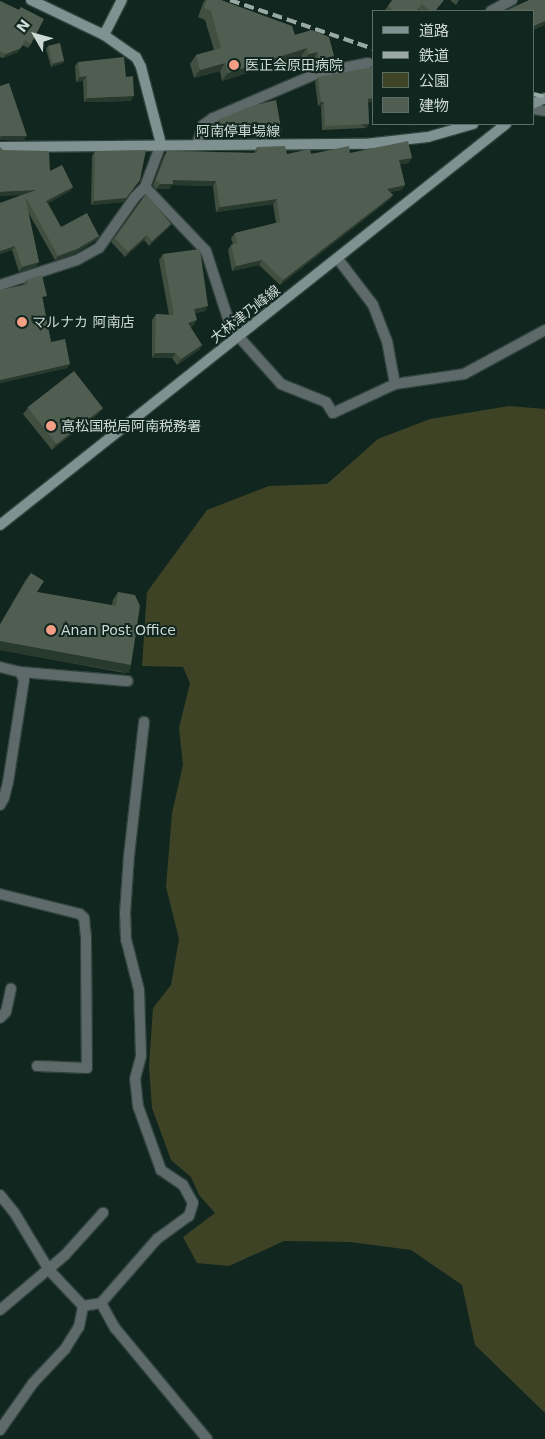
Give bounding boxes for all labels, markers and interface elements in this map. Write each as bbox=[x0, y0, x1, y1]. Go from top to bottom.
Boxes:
north arrow bbox=[10, 10, 60, 60]
legend bbox=[372, 10, 535, 125]
text: N bbox=[13, 16, 33, 35]
text: 道路 bbox=[419, 22, 449, 40]
text: 鉄道 bbox=[419, 47, 449, 65]
place label: 医正会原田病院 bbox=[245, 57, 343, 73]
marker: 医正会原田病院 bbox=[227, 58, 241, 72]
text: 公園 bbox=[419, 72, 449, 90]
text: 建物 bbox=[419, 97, 449, 115]
street label: 阿南停車場線 bbox=[196, 123, 280, 139]
street label: 大林津乃峰線 bbox=[207, 282, 283, 346]
place label: マルナカ 阿南店 bbox=[32, 314, 134, 330]
marker: マルナカ 阿南店 bbox=[16, 316, 28, 328]
place label: 高松国税局阿南税務署 bbox=[61, 418, 201, 434]
marker: 高松国税局阿南税務署 bbox=[45, 420, 57, 432]
place label: Anan Post Office bbox=[61, 622, 176, 638]
marker: Anan Post Office bbox=[45, 624, 57, 636]

